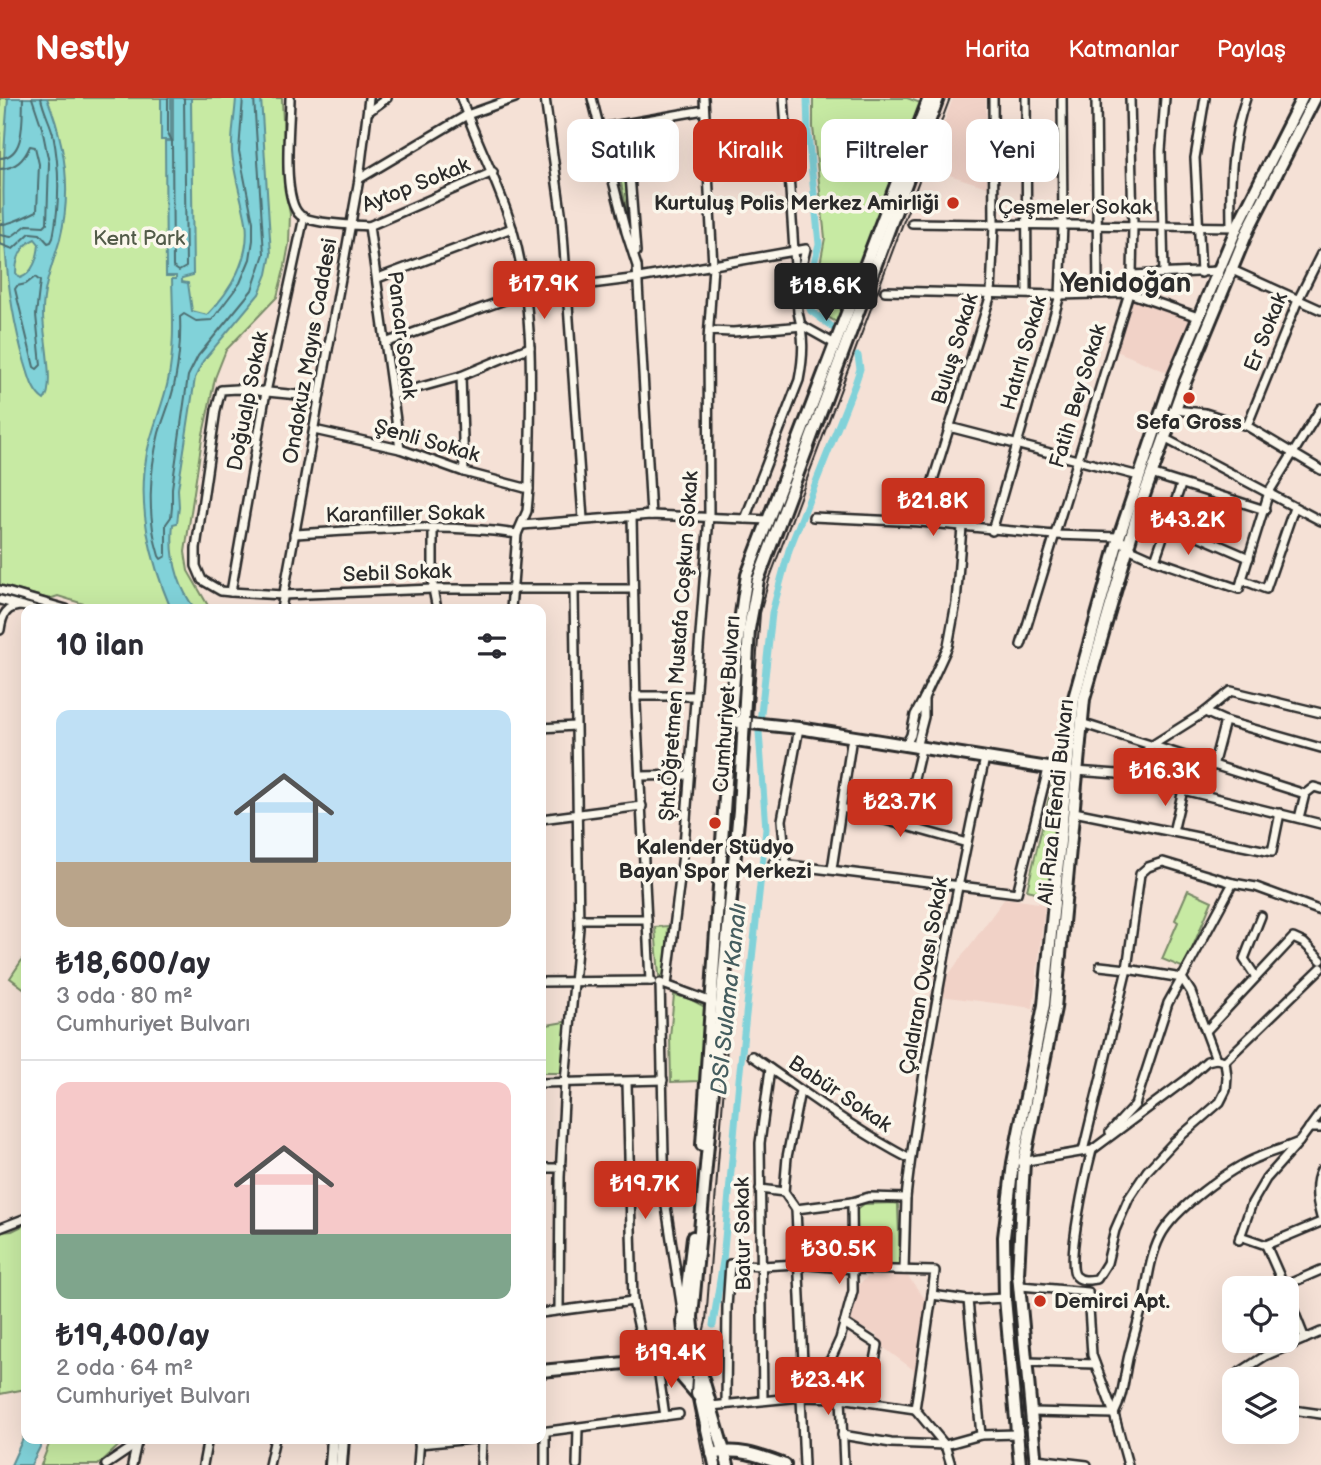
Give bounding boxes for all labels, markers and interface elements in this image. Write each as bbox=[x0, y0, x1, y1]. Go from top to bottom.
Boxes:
text: Nestly bbox=[35, 29, 129, 69]
text: Harita bbox=[964, 35, 1030, 64]
text: Katmanlar bbox=[1068, 35, 1179, 64]
text: Paylaş bbox=[1217, 35, 1286, 64]
chip: Satılık bbox=[567, 119, 679, 182]
chip: Kiralık bbox=[693, 119, 807, 182]
chip: Filtreler bbox=[821, 119, 952, 182]
chip: Yeni bbox=[966, 119, 1059, 182]
street label: Aytop Sokak bbox=[358, 152, 474, 218]
place label: Kurtuluş Polis Merkez Amirliği bbox=[654, 191, 939, 216]
marker: Kurtuluş Polis Merkez Amirliği bbox=[945, 195, 961, 211]
street label: Çeşmeler Sokak bbox=[998, 195, 1153, 220]
park label: Kent Park bbox=[93, 226, 186, 251]
street label: Ondokuz Mayıs Caddesi bbox=[278, 236, 342, 466]
pin: ₺17.9K bbox=[487, 262, 601, 321]
pin: ₺18.6K bbox=[769, 264, 883, 323]
district label: Yenidoğan bbox=[1061, 267, 1191, 300]
street label: Pancar Sokak bbox=[382, 270, 422, 401]
text: ₺17.9K bbox=[509, 270, 579, 298]
text: ₺18.6K bbox=[790, 272, 862, 300]
street label: Er Sokak bbox=[1239, 288, 1293, 375]
street label: Buluş Sokak bbox=[926, 290, 984, 408]
street label: Hatırlı Sokak bbox=[996, 292, 1052, 413]
street label: Fatih Bey Sokak bbox=[1044, 320, 1112, 471]
street label: Doğualp Sokak bbox=[222, 328, 274, 473]
marker: Sefa Gross bbox=[1181, 390, 1197, 406]
place label: Sefa Gross bbox=[1136, 410, 1242, 435]
street label: Şenli Sokak bbox=[371, 414, 483, 468]
street label: Şht.Öğretmen Mustafa Coşkun Sokak bbox=[654, 469, 704, 822]
pin: ₺21.8K bbox=[876, 478, 990, 538]
text: ₺21.8K bbox=[898, 487, 968, 515]
pin: ₺43.2K bbox=[1131, 498, 1245, 557]
street label: Karanfiller Sokak bbox=[325, 500, 485, 528]
text: ₺43.2K bbox=[1151, 506, 1225, 534]
street label: Sebil Sokak bbox=[342, 559, 452, 587]
street label: Cumhuriyet Bulvarı bbox=[708, 615, 746, 793]
icon: filters bbox=[473, 627, 511, 665]
text: 10 ilan bbox=[56, 628, 144, 664]
street label: Ali Rıza Efendi Bulvarı bbox=[1033, 698, 1079, 906]
pin: ₺16.3K bbox=[1108, 748, 1222, 808]
icon: home bbox=[221, 755, 347, 881]
text: ₺16.3K bbox=[1130, 757, 1200, 785]
pin: ₺23.7K bbox=[843, 780, 957, 839]
text: ₺23.7K bbox=[863, 788, 937, 816]
marker: Kalender Stüdyo Bayan Spor Merkezi bbox=[707, 815, 723, 831]
place label: Kalender Stüdyo Bayan Spor Merkezi bbox=[618, 835, 812, 884]
street label: Çaldıran Ovası Sokak bbox=[894, 875, 954, 1077]
water label: DSİ Sulama Kanalı bbox=[705, 902, 753, 1096]
text: ₺18,600/ay bbox=[56, 946, 210, 982]
text: 3 oda · 80 m² bbox=[56, 982, 193, 1010]
text: Cumhuriyet Bulvarı bbox=[56, 1010, 251, 1038]
street label: Babür Sokak bbox=[784, 1050, 897, 1138]
icon: home bbox=[221, 1127, 347, 1253]
pin: ₺19.7K bbox=[588, 1162, 702, 1221]
text: ₺19.7K bbox=[610, 1170, 680, 1198]
street label: Batur Sokak bbox=[729, 1176, 756, 1291]
pin: ₺30.5K bbox=[782, 1226, 896, 1286]
text: ₺30.5K bbox=[802, 1235, 876, 1263]
map controls bbox=[1222, 1276, 1299, 1444]
button: locate bbox=[1222, 1276, 1299, 1353]
place label: Demirci Apt. bbox=[1054, 1289, 1170, 1314]
marker: Demirci Apt. bbox=[1032, 1293, 1048, 1309]
text: ₺19,400/ay bbox=[56, 1318, 209, 1354]
pin: ₺19.4K bbox=[614, 1330, 728, 1390]
text: ₺19.4K bbox=[636, 1339, 706, 1367]
text: 2 oda · 64 m² bbox=[56, 1354, 193, 1382]
pin: ₺23.4K bbox=[771, 1358, 885, 1417]
text: ₺23.4K bbox=[791, 1366, 865, 1394]
button: layers bbox=[1222, 1367, 1299, 1444]
text: Cumhuriyet Bulvarı bbox=[56, 1382, 251, 1410]

